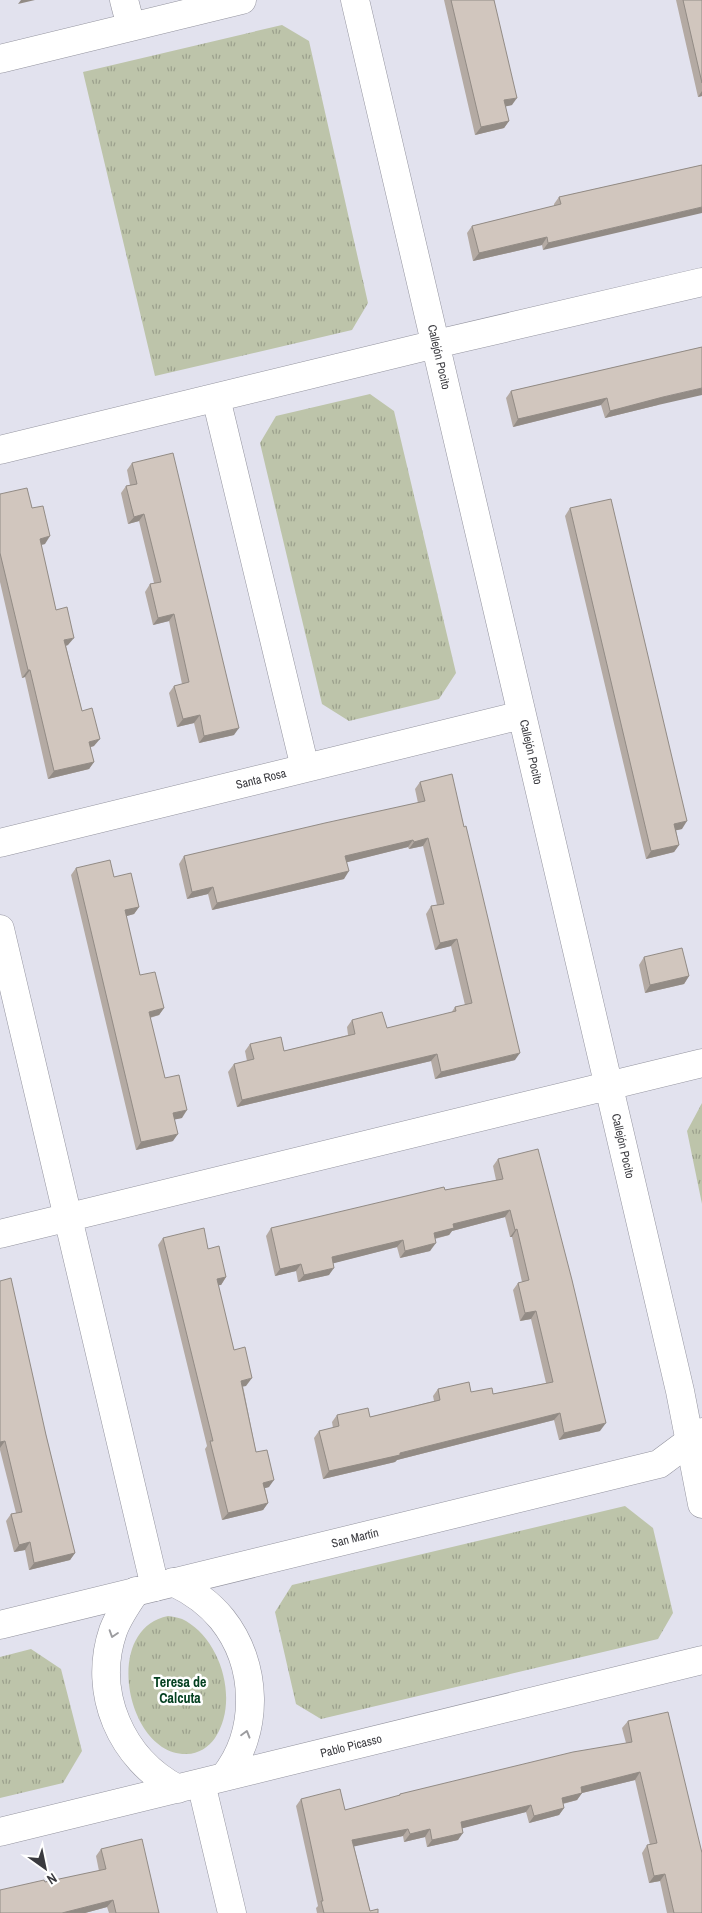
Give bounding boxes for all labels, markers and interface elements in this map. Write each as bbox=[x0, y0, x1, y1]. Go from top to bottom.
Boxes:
street label: Callejón Pocito bbox=[424, 323, 454, 391]
street label: Callejón Pocito bbox=[516, 718, 546, 786]
street label: Santa Rosa bbox=[234, 765, 288, 793]
street label: Callejón Pocito bbox=[608, 1112, 638, 1180]
street label: San Martín bbox=[330, 1524, 380, 1552]
one-way arrow bbox=[109, 1629, 119, 1638]
district label: Teresa de Calcuta bbox=[154, 1673, 206, 1707]
one-way arrow bbox=[240, 1730, 250, 1738]
street label: Pablo Picasso bbox=[319, 1731, 383, 1761]
north arrow bbox=[20, 1843, 70, 1893]
text: N bbox=[44, 1869, 60, 1889]

